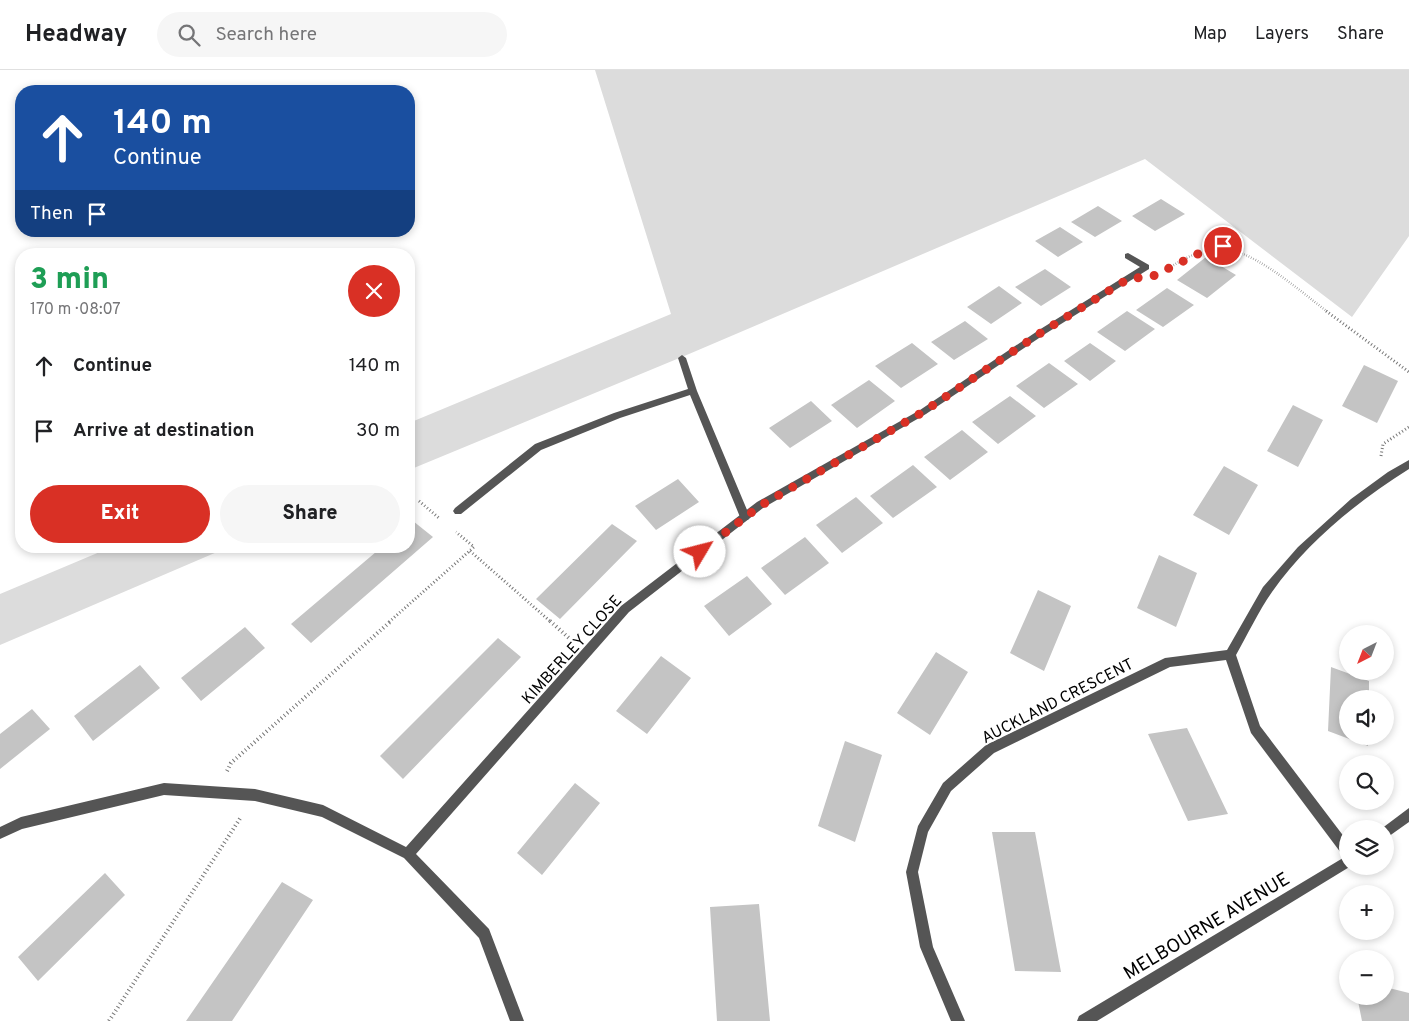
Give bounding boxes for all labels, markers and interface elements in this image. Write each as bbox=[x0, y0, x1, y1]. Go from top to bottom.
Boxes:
search box bbox=[157, 12, 507, 57]
text: Headway bbox=[25, 20, 127, 50]
icon: search bbox=[175, 21, 203, 49]
text: Search here bbox=[215, 23, 317, 47]
text: Map bbox=[1193, 23, 1227, 46]
text: Layers bbox=[1255, 23, 1309, 46]
text: Share bbox=[1337, 23, 1384, 46]
text: 140 m bbox=[113, 102, 212, 146]
icon: ahead bbox=[30, 105, 95, 170]
text: Continue bbox=[113, 145, 202, 172]
icon: arrive bbox=[83, 200, 111, 228]
text: Then bbox=[30, 202, 73, 226]
pin bbox=[1202, 225, 1244, 267]
icon: arrive bbox=[1209, 232, 1237, 260]
text: 3 min bbox=[30, 262, 109, 299]
button: close bbox=[348, 265, 400, 317]
text: 170 m · 08:07 bbox=[30, 300, 121, 320]
icon: ahead bbox=[30, 352, 58, 380]
text: Continue bbox=[73, 354, 152, 378]
text: 140 m bbox=[349, 354, 400, 378]
icon: arrive bbox=[30, 417, 58, 445]
text: Arrive at destination bbox=[73, 419, 254, 443]
text: 30 m bbox=[356, 419, 400, 443]
button: Exit bbox=[30, 485, 210, 543]
button: Share bbox=[220, 485, 400, 543]
position arrow bbox=[673, 525, 725, 577]
street label: KIMBERLEY CLOSE bbox=[518, 592, 627, 709]
north arrow bbox=[1339, 625, 1394, 680]
map controls bbox=[1339, 625, 1394, 1005]
street label: AUCKLAND CRESCENT bbox=[979, 655, 1137, 749]
button: sound bbox=[1339, 690, 1394, 745]
button: search bbox=[1339, 755, 1394, 810]
button: layers bbox=[1339, 820, 1394, 875]
street label: MELBOURNE AVENUE bbox=[1119, 868, 1295, 986]
button: + bbox=[1339, 885, 1394, 940]
button: − bbox=[1339, 950, 1394, 1005]

